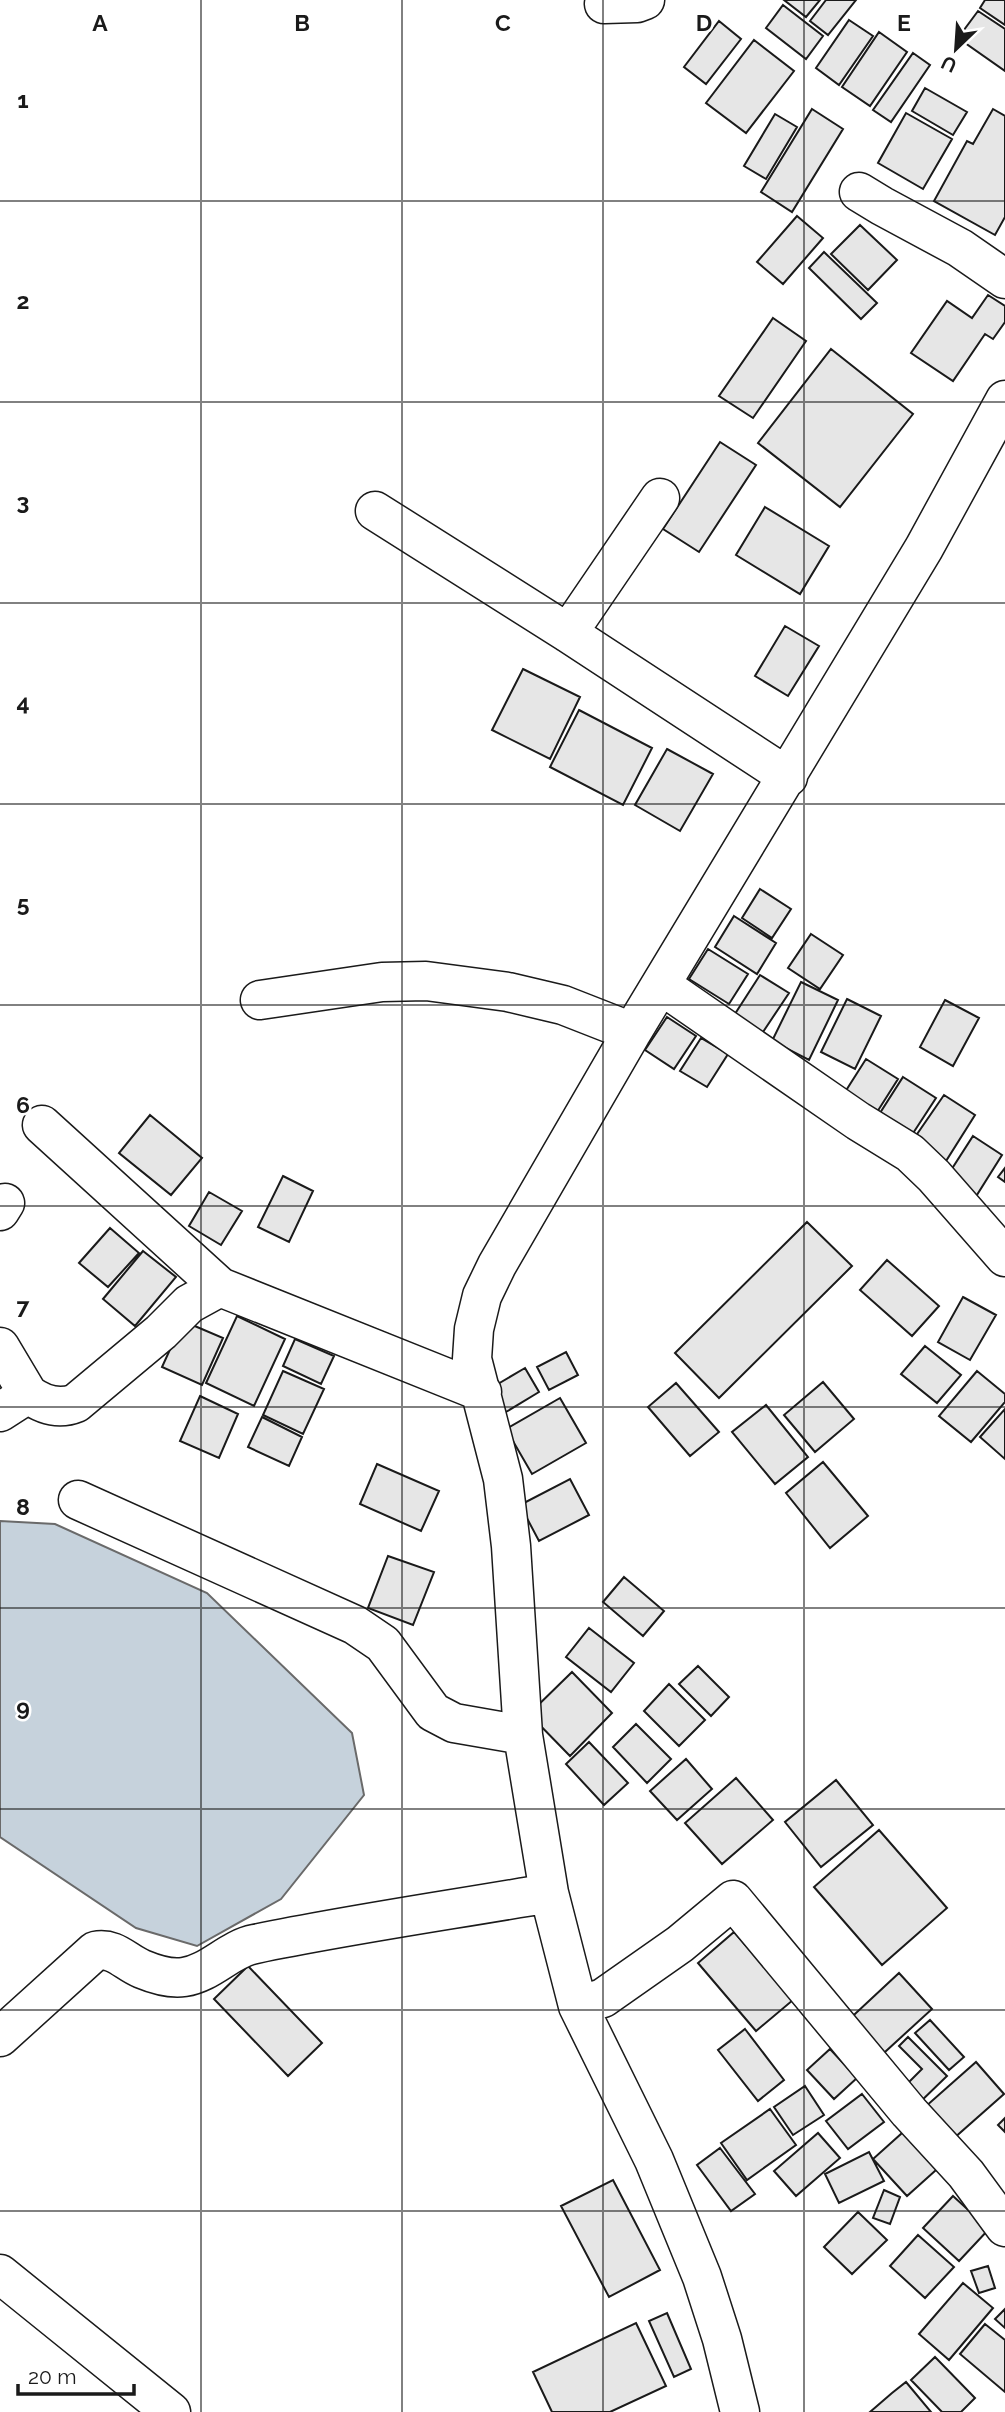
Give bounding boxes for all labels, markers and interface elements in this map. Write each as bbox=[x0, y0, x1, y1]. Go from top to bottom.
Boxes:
text: A bbox=[92, 9, 108, 36]
text: B bbox=[294, 9, 310, 36]
text: C bbox=[495, 9, 511, 36]
text: D bbox=[696, 9, 712, 36]
text: E bbox=[897, 9, 911, 36]
north arrow bbox=[921, 14, 991, 84]
text: U bbox=[938, 51, 960, 77]
text: 1 bbox=[17, 86, 29, 113]
text: 2 bbox=[17, 287, 29, 314]
text: 3 bbox=[17, 488, 29, 515]
text: 4 bbox=[16, 689, 30, 716]
text: 5 bbox=[17, 890, 30, 917]
text: 6 bbox=[16, 1091, 30, 1118]
text: 7 bbox=[17, 1292, 30, 1319]
text: 8 bbox=[16, 1493, 30, 1520]
text: 9 bbox=[16, 1694, 30, 1721]
scale bar bbox=[18, 2352, 133, 2396]
text: 20 m bbox=[28, 2364, 76, 2389]

